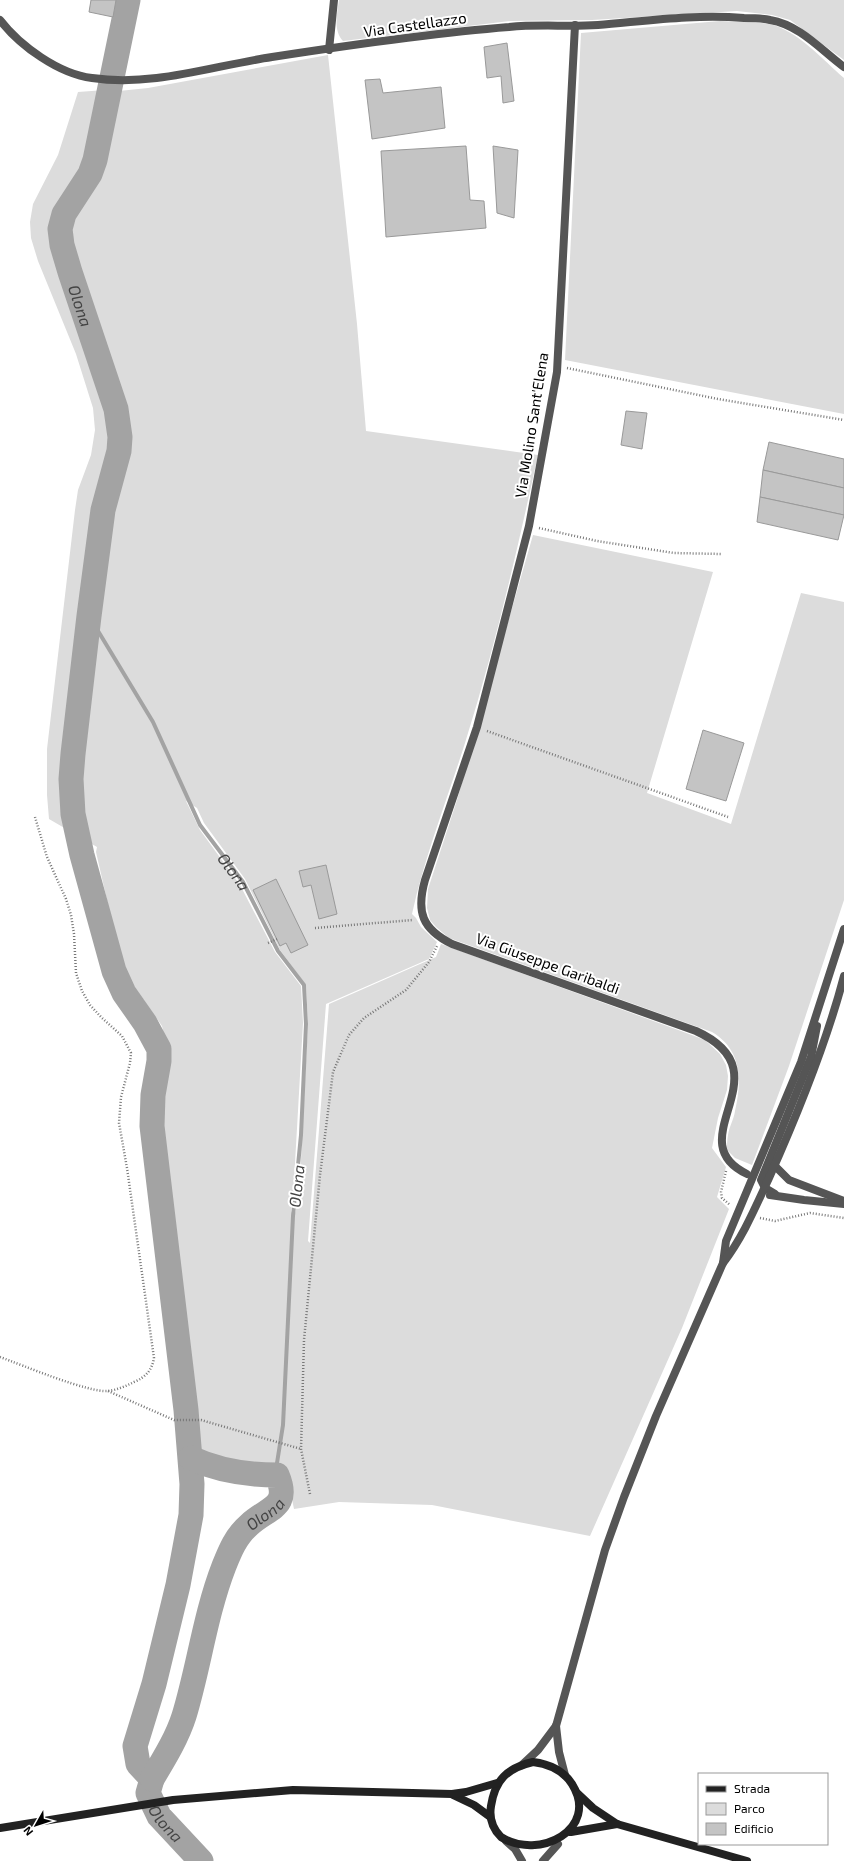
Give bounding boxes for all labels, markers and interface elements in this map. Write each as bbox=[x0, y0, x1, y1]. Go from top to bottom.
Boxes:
street label: Via Castellazzo bbox=[362, 8, 468, 40]
water label: Olona bbox=[65, 282, 97, 329]
street label: Via Molino Sant'Elena bbox=[511, 351, 551, 499]
water label: Olona bbox=[214, 848, 255, 893]
street label: Via Giuseppe Garibaldi bbox=[474, 929, 622, 997]
water label: Olona bbox=[284, 1164, 308, 1208]
water label: Olona bbox=[241, 1494, 288, 1533]
legend bbox=[698, 1773, 828, 1845]
text: Strada bbox=[734, 1781, 770, 1795]
text: Parco bbox=[734, 1801, 765, 1815]
water label: Olona bbox=[146, 1802, 187, 1846]
north arrow bbox=[16, 1805, 56, 1845]
text: Edificio bbox=[734, 1821, 774, 1835]
text: N bbox=[20, 1824, 35, 1839]

